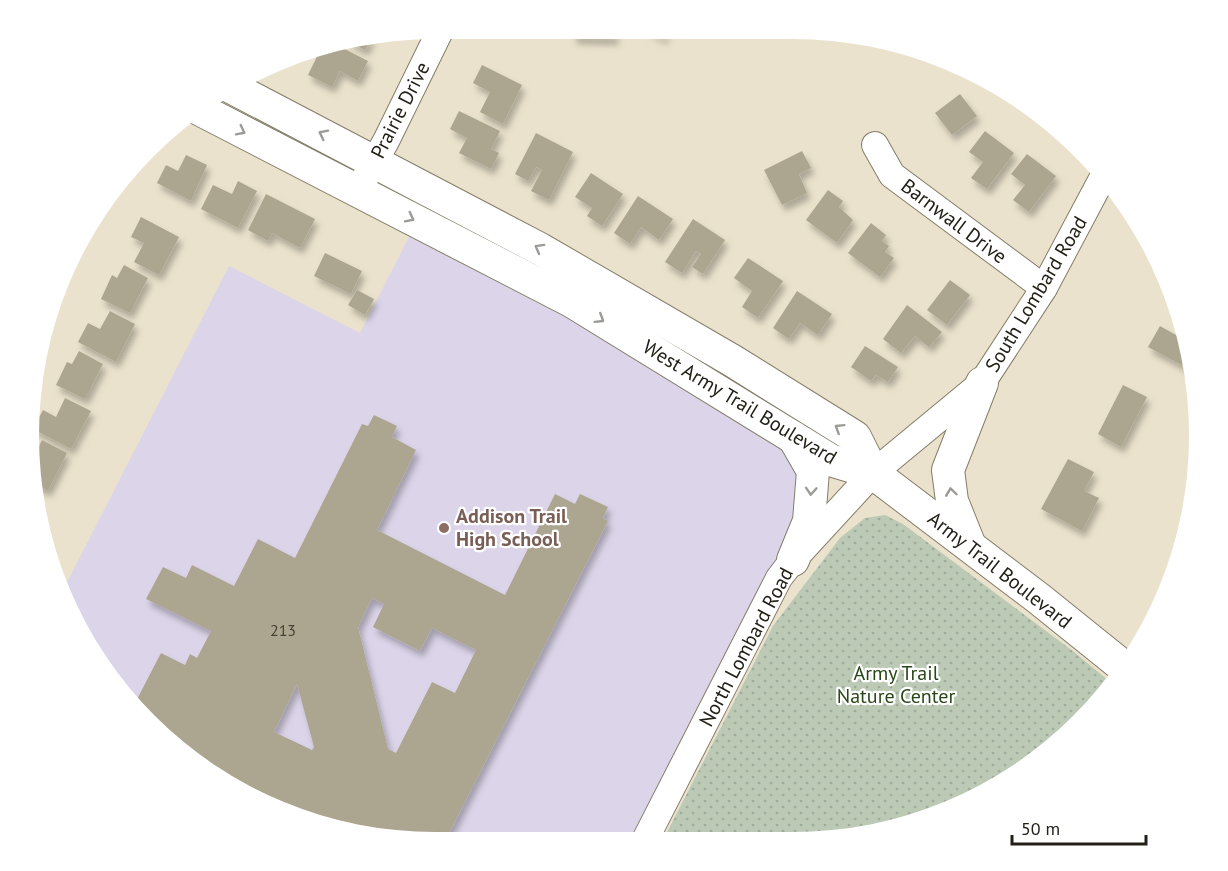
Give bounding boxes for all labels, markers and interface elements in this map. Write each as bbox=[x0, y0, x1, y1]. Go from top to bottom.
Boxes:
street label: Prairie Drive bbox=[365, 57, 435, 163]
one-way arrow bbox=[235, 124, 245, 135]
one-way arrow bbox=[318, 130, 329, 141]
street label: Barnwall Drive bbox=[896, 173, 1012, 269]
one-way arrow bbox=[403, 211, 414, 222]
street label: South Lombard Road bbox=[979, 211, 1093, 377]
one-way arrow bbox=[535, 244, 545, 255]
one-way arrow bbox=[594, 311, 604, 323]
street label: West Army Trail Boulevard bbox=[638, 334, 842, 470]
one-way arrow bbox=[835, 423, 845, 435]
one-way arrow bbox=[805, 487, 818, 496]
one-way arrow bbox=[945, 487, 957, 496]
place label: Addison Trail High School bbox=[456, 503, 567, 552]
street label: Army Trail Boulevard bbox=[923, 506, 1077, 634]
marker: Addison Trail High School bbox=[437, 521, 451, 535]
street label: North Lombard Road bbox=[693, 563, 799, 731]
house number: 213 bbox=[270, 620, 296, 640]
park label: Army Trail Nature Center bbox=[837, 660, 955, 709]
scale bar bbox=[1012, 808, 1146, 846]
text: 50 m bbox=[1021, 817, 1060, 840]

